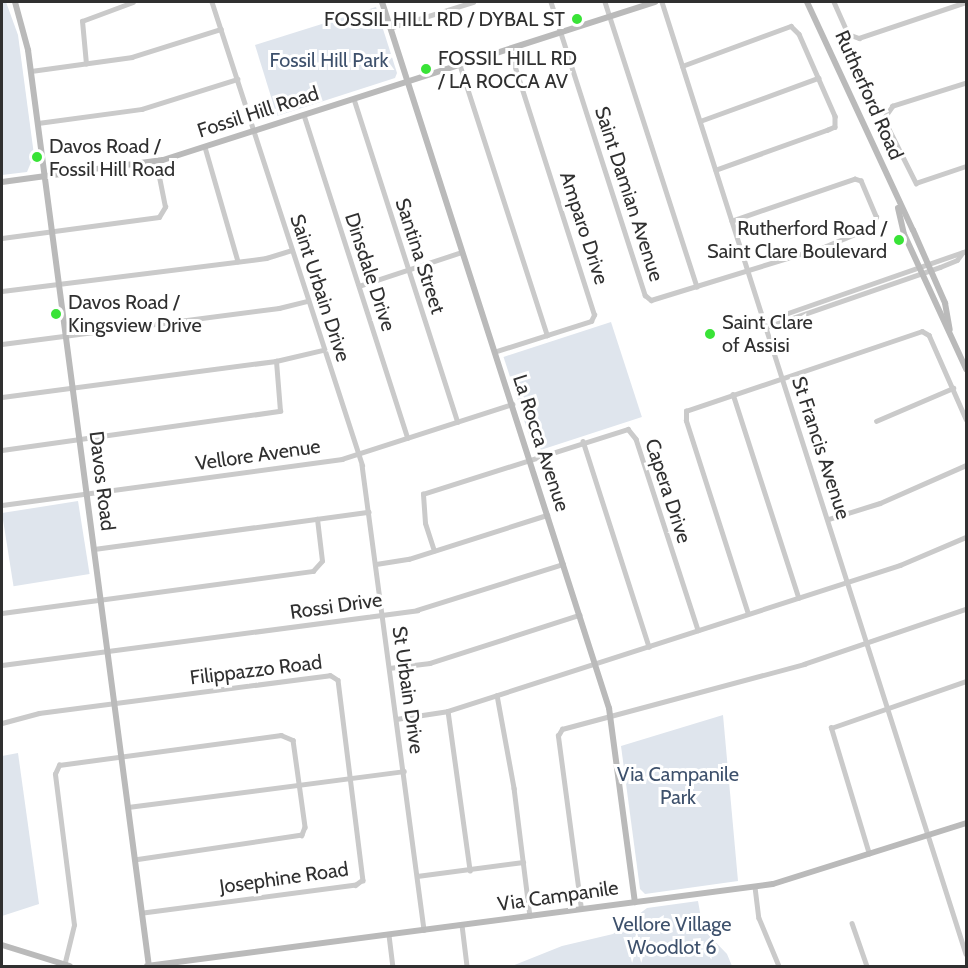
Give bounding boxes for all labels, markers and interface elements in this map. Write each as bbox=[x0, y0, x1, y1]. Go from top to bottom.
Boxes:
place label: FOSSIL HILL RD / DYBAL ST bbox=[324, 7, 565, 31]
marker: FOSSIL HILL RD / DYBAL ST bbox=[570, 12, 584, 26]
street label: Rutherford Road bbox=[830, 27, 908, 163]
place label: FOSSIL HILL RD / LA ROCCA AV bbox=[438, 46, 577, 93]
park label: Fossil Hill Park bbox=[270, 48, 388, 72]
marker: FOSSIL HILL RD / LA ROCCA AV bbox=[419, 62, 433, 76]
street label: Fossil Hill Road bbox=[194, 81, 322, 143]
street label: Saint Damian Avenue bbox=[589, 104, 669, 284]
place label: Davos Road / Fossil Hill Road bbox=[49, 134, 175, 181]
marker: Davos Road / Fossil Hill Road bbox=[30, 150, 44, 164]
street label: Amparo Drive bbox=[555, 169, 613, 287]
street label: Santina Street bbox=[390, 195, 450, 317]
street label: Dinsdale Drive bbox=[340, 210, 400, 334]
street label: Saint Urbain Drive bbox=[285, 211, 355, 365]
place label: Rutherford Road / Saint Clare Boulevard bbox=[707, 216, 887, 263]
marker: Rutherford Road / Saint Clare Boulevard bbox=[892, 233, 906, 247]
place label: Davos Road / Kingsview Drive bbox=[68, 290, 202, 337]
marker: Davos Road / Kingsview Drive bbox=[49, 307, 63, 321]
place label: Saint Clare of Assisi bbox=[722, 310, 813, 357]
marker: Saint Clare of Assisi bbox=[703, 327, 717, 341]
street label: La Rocca Avenue bbox=[508, 372, 574, 514]
street label: St Francis Avenue bbox=[787, 374, 855, 522]
street label: Davos Road bbox=[84, 430, 120, 532]
street label: Vellore Avenue bbox=[194, 434, 322, 476]
street label: Capera Drive bbox=[640, 436, 696, 546]
street label: Rossi Drive bbox=[288, 588, 384, 624]
street label: St Urbain Drive bbox=[387, 625, 429, 755]
street label: Filippazzo Road bbox=[189, 650, 323, 690]
park label: Via Campanile Park bbox=[617, 763, 739, 810]
street label: Josephine Road bbox=[218, 857, 350, 899]
street label: Via Campanile bbox=[496, 876, 620, 916]
park label: Vellore Village Woodlot 6 bbox=[613, 912, 731, 959]

